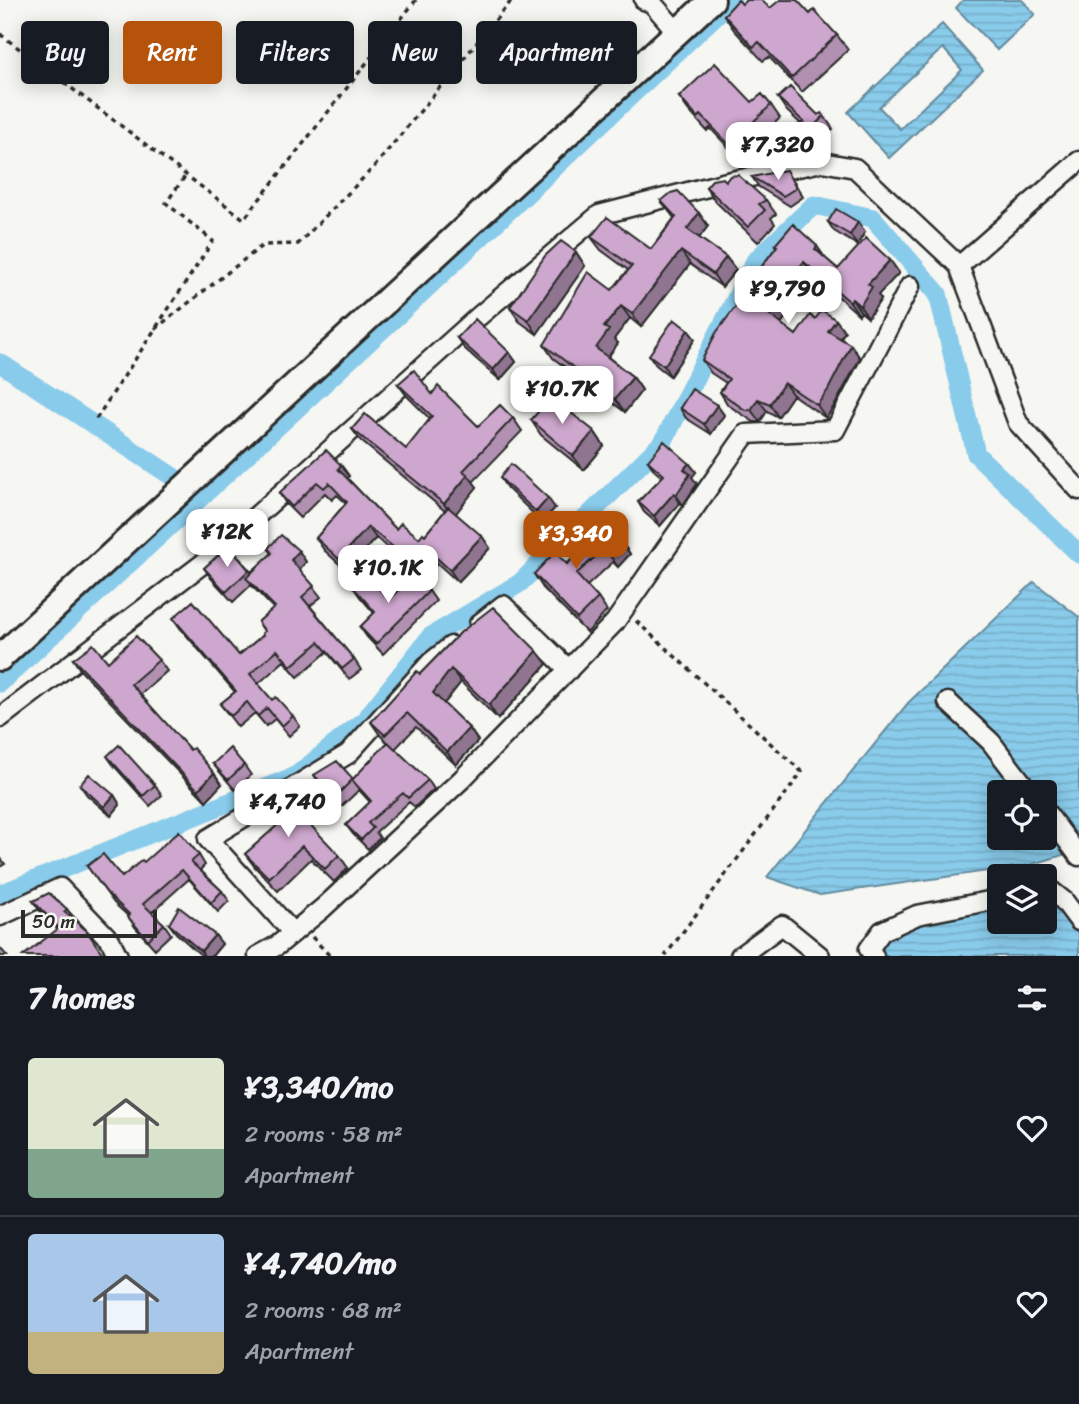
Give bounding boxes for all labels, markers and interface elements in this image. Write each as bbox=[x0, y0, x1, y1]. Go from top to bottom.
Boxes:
chip: Buy bbox=[21, 21, 109, 84]
chip: Rent bbox=[123, 21, 222, 84]
chip: Filters bbox=[236, 21, 354, 84]
chip: New bbox=[368, 21, 462, 84]
chip: Apartment bbox=[476, 21, 637, 84]
pin: ¥7,320 bbox=[721, 122, 835, 182]
text: ¥7,320 bbox=[742, 124, 814, 165]
pin: ¥9,790 bbox=[731, 266, 845, 326]
text: ¥9,790 bbox=[751, 268, 825, 309]
pin: ¥10.7K bbox=[505, 366, 619, 426]
text: ¥10.7K bbox=[526, 368, 598, 409]
pin: ¥12K bbox=[186, 510, 268, 569]
text: ¥12K bbox=[202, 511, 252, 552]
pin: ¥3,340 bbox=[519, 512, 633, 571]
text: ¥3,340 bbox=[539, 513, 613, 554]
pin: ¥10.1K bbox=[331, 546, 445, 605]
text: ¥10.1K bbox=[354, 547, 422, 588]
pin: ¥4,740 bbox=[231, 780, 345, 839]
map controls bbox=[987, 780, 1057, 934]
button: locate bbox=[987, 780, 1057, 850]
text: ¥4,740 bbox=[250, 781, 326, 822]
button: layers bbox=[987, 864, 1057, 934]
text: 50 m bbox=[32, 905, 75, 938]
scale bar bbox=[21, 907, 158, 939]
text: 7 homes bbox=[28, 971, 135, 1025]
icon: filters bbox=[1013, 979, 1051, 1017]
text: ¥3,340/mo bbox=[245, 1060, 394, 1114]
icon: home bbox=[84, 1086, 168, 1170]
icon: heart bbox=[1013, 1109, 1051, 1147]
text: 2 rooms · 58 m² bbox=[245, 1114, 403, 1155]
text: Apartment bbox=[245, 1155, 354, 1196]
text: ¥4,740/mo bbox=[245, 1236, 396, 1290]
icon: home bbox=[84, 1262, 168, 1346]
icon: heart bbox=[1013, 1285, 1051, 1323]
text: 2 rooms · 68 m² bbox=[245, 1290, 402, 1331]
text: Apartment bbox=[245, 1331, 354, 1372]

